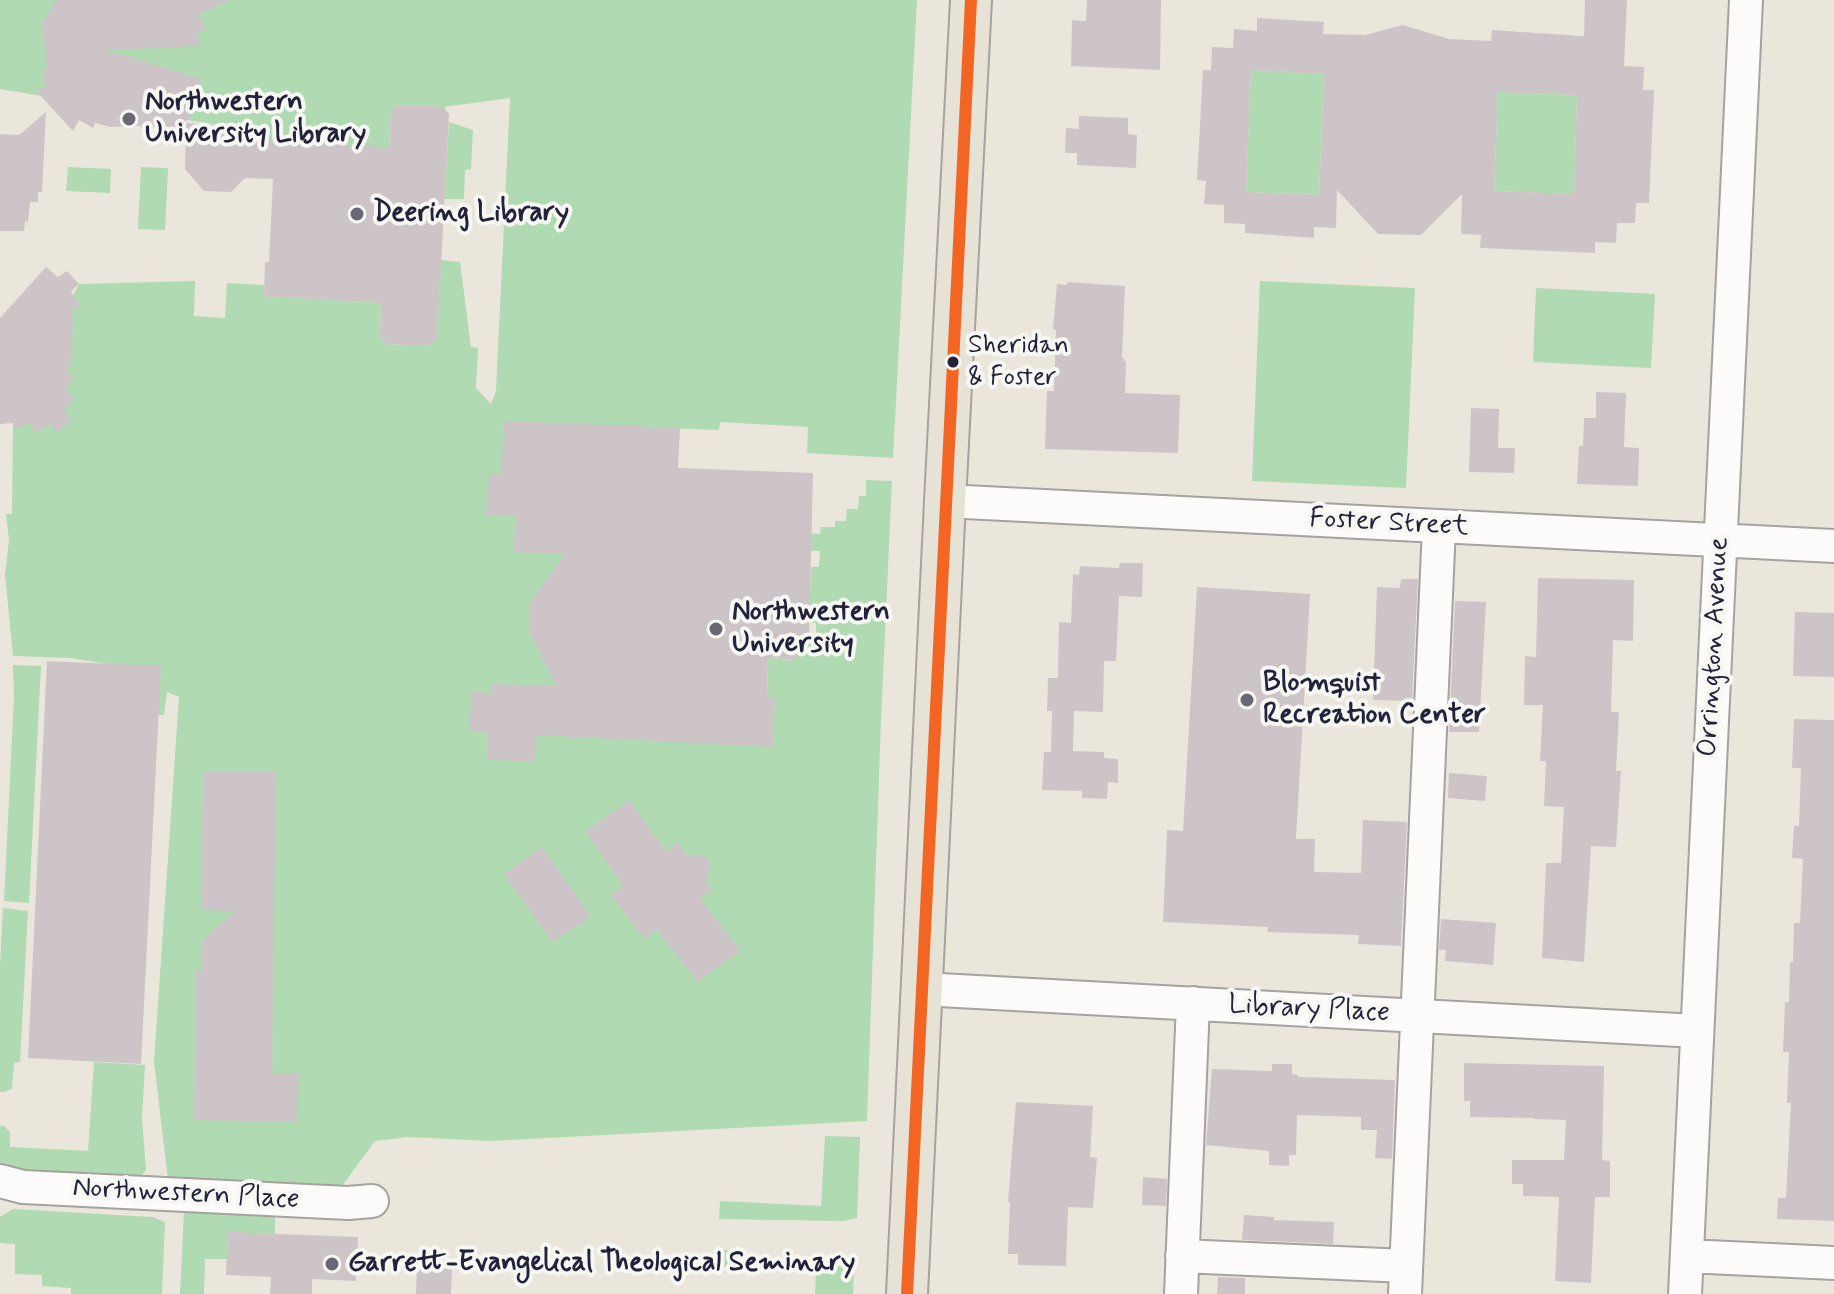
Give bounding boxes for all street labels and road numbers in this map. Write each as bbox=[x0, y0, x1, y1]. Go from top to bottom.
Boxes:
street label: Foster Street bbox=[1309, 503, 1469, 545]
street label: Orrington Avenue bbox=[1692, 536, 1738, 758]
street label: Library Place bbox=[1228, 989, 1390, 1031]
street label: Northwestern Place bbox=[72, 1172, 300, 1218]

